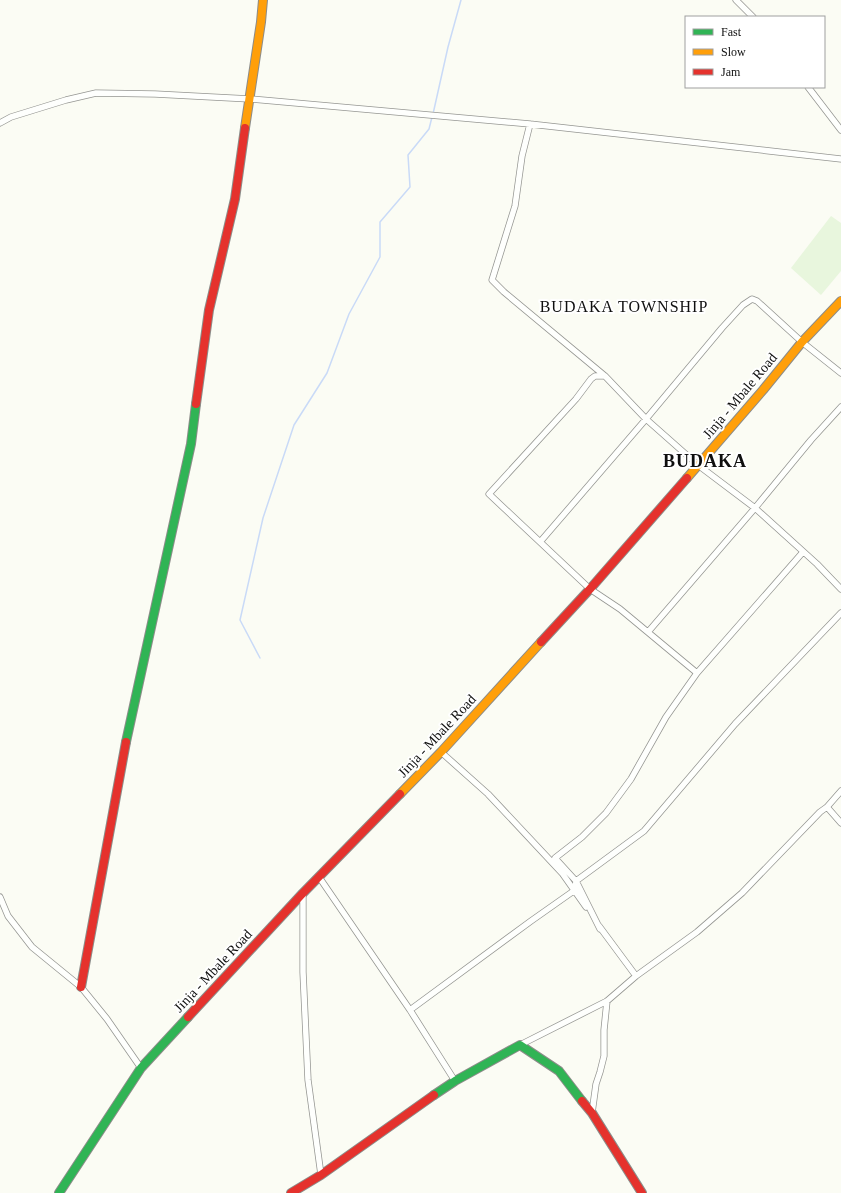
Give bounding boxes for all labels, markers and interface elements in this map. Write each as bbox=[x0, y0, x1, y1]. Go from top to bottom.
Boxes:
legend bbox=[685, 16, 825, 88]
text: Fast bbox=[721, 25, 742, 39]
text: Slow bbox=[721, 45, 746, 59]
text: Jam bbox=[721, 65, 741, 79]
district label: BUDAKA TOWNSHIP bbox=[540, 298, 708, 315]
street label: Jinja - Mbale Road bbox=[700, 350, 780, 442]
district label: BUDAKA bbox=[663, 451, 747, 471]
street label: Jinja - Mbale Road bbox=[395, 692, 479, 780]
street label: Jinja - Mbale Road bbox=[171, 927, 255, 1015]

